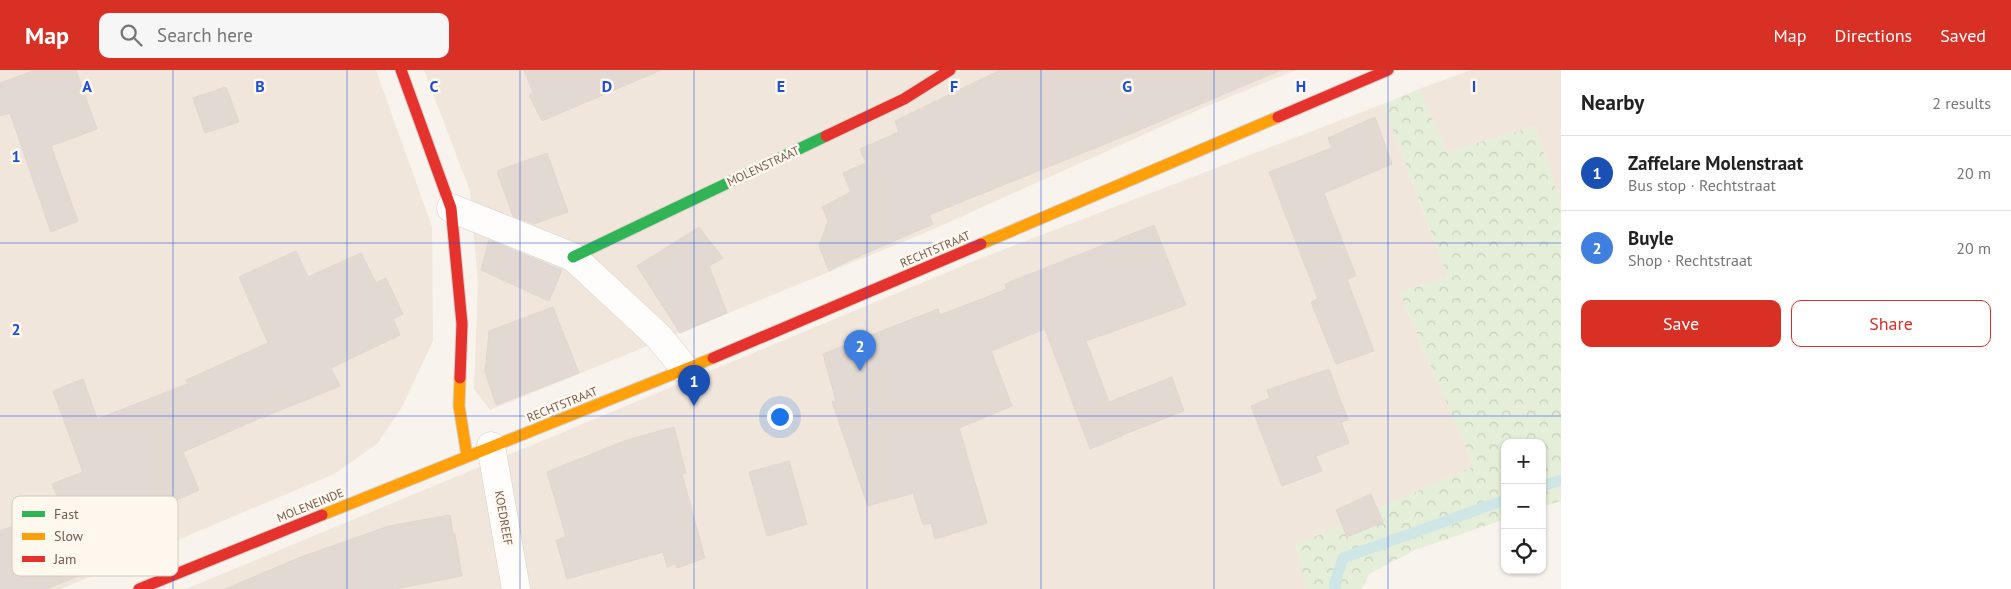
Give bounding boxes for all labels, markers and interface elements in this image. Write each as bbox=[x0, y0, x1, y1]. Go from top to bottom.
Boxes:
search box bbox=[99, 13, 449, 58]
text: Map bbox=[25, 20, 69, 51]
icon: search bbox=[117, 21, 145, 49]
text: Search here bbox=[157, 23, 253, 47]
text: Map bbox=[1774, 24, 1806, 47]
text: Directions bbox=[1834, 24, 1912, 47]
text: Saved bbox=[1940, 24, 1986, 47]
text: A bbox=[82, 76, 92, 96]
text: B bbox=[255, 76, 265, 96]
text: C bbox=[430, 76, 439, 96]
text: D bbox=[602, 76, 612, 96]
text: E bbox=[777, 76, 785, 96]
text: F bbox=[950, 76, 958, 96]
text: G bbox=[1122, 76, 1132, 96]
text: H bbox=[1296, 76, 1306, 96]
text: I bbox=[1472, 76, 1476, 96]
text: Nearby bbox=[1581, 89, 1644, 116]
text: 2 results bbox=[1932, 93, 1991, 113]
street label: MOLENSTRAAT bbox=[724, 143, 802, 189]
text: 1 bbox=[11, 146, 21, 166]
text: Zaffelare Molenstraat bbox=[1628, 151, 1803, 175]
text: 1 bbox=[1592, 163, 1602, 183]
text: 20 m bbox=[1956, 163, 1991, 183]
text: Bus stop · Rechtstraat bbox=[1628, 175, 1776, 195]
text: Buyle bbox=[1628, 226, 1674, 250]
street label: RECHTSTRAAT bbox=[898, 227, 973, 271]
text: 2 bbox=[1592, 238, 1602, 258]
text: 20 m bbox=[1956, 238, 1991, 258]
text: Shop · Rechtstraat bbox=[1628, 250, 1752, 270]
button: Save bbox=[1581, 300, 1781, 347]
button: Share bbox=[1791, 300, 1991, 347]
text: 2 bbox=[11, 319, 21, 339]
pin: 2 bbox=[844, 330, 876, 371]
pin: 1 bbox=[678, 365, 710, 406]
street label: RECHTSTRAAT bbox=[524, 383, 600, 425]
your location bbox=[767, 404, 793, 430]
map controls bbox=[1501, 439, 1546, 574]
button: + bbox=[1501, 439, 1546, 484]
button: − bbox=[1501, 484, 1546, 529]
street label: MOLENEINDE bbox=[274, 485, 346, 525]
street label: KOEDREEF bbox=[492, 489, 516, 547]
legend bbox=[12, 496, 178, 576]
text: Fast bbox=[54, 505, 79, 523]
text: Slow bbox=[54, 527, 84, 545]
button: locate bbox=[1501, 529, 1546, 574]
text: Jam bbox=[53, 550, 76, 568]

